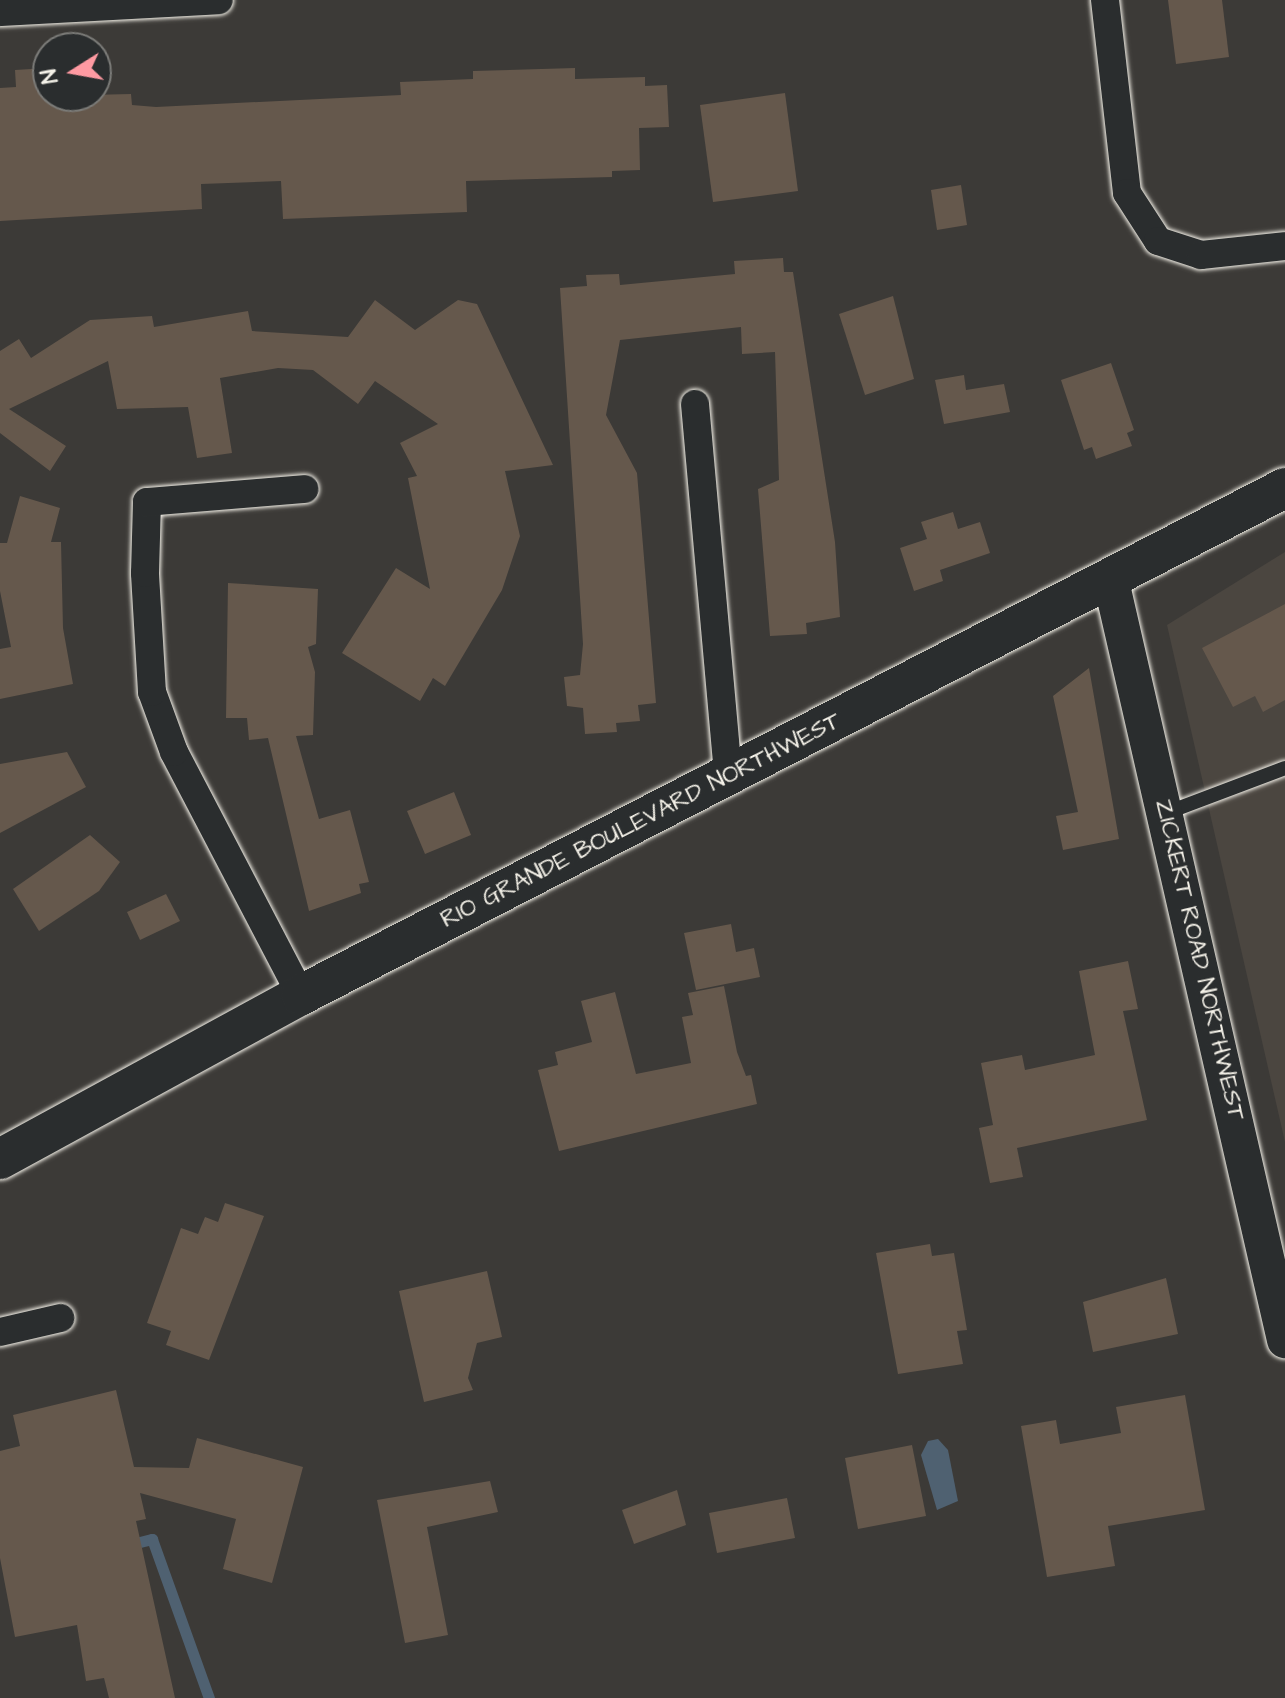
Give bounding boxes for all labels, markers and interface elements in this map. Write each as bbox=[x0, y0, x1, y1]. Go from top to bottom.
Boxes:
north arrow bbox=[32, 32, 112, 112]
text: N bbox=[33, 67, 66, 86]
street label: RIO GRANDE BOULEVARD NORTHWEST bbox=[436, 707, 846, 935]
street label: ZICKERT ROAD NORTHWEST bbox=[1148, 797, 1250, 1123]

